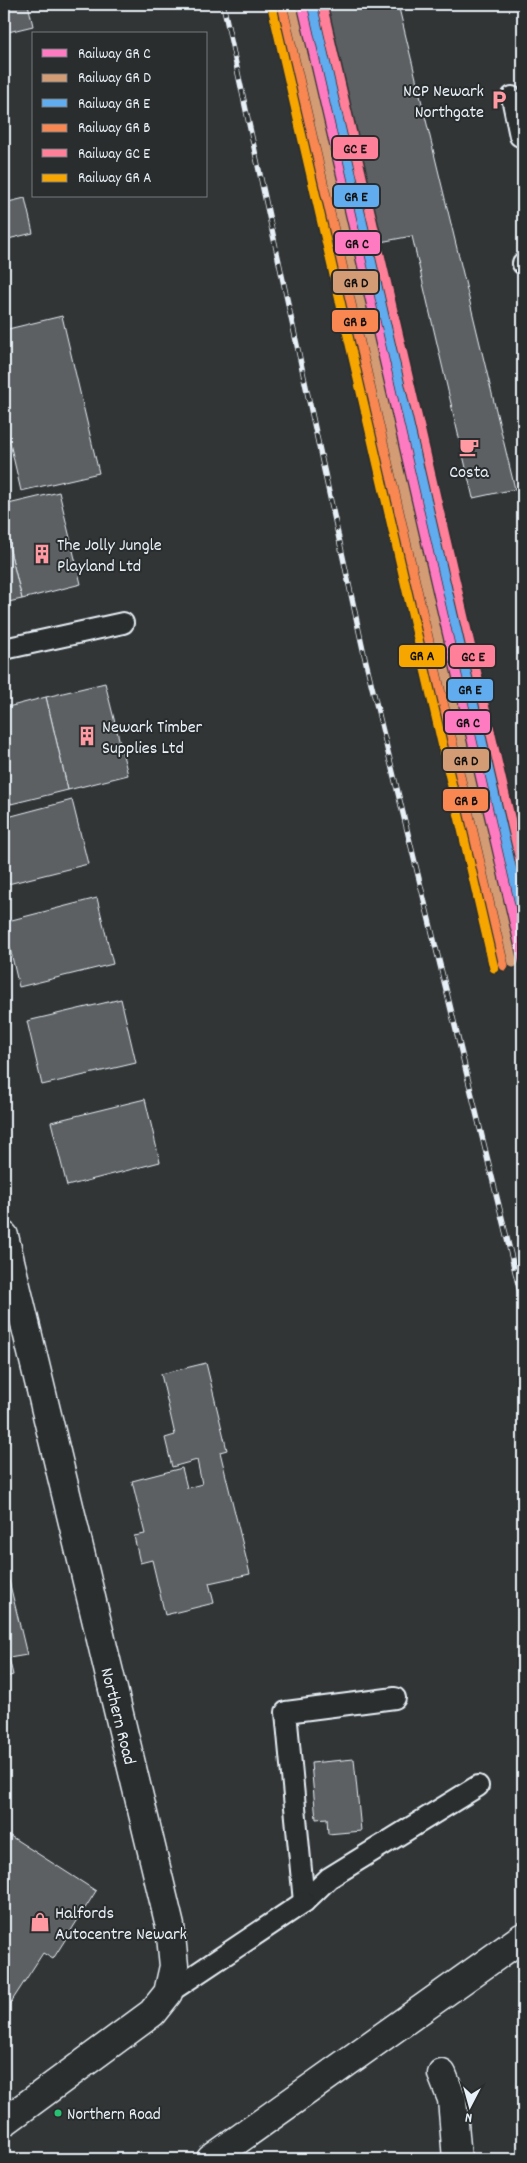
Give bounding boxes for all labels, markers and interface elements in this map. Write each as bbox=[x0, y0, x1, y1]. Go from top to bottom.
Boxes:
legend bbox=[32, 32, 208, 198]
text: Railway GR C bbox=[78, 44, 151, 66]
text: Railway GR D bbox=[78, 68, 151, 90]
place label: NCP Newark Northgate bbox=[403, 80, 484, 126]
parking icon: NCP Newark Northgate bbox=[488, 89, 510, 111]
text: Railway GR E bbox=[78, 94, 150, 116]
text: Railway GR B bbox=[78, 118, 150, 140]
line badge: GC E bbox=[332, 136, 379, 160]
text: GC E bbox=[343, 140, 367, 160]
text: Railway GC E bbox=[78, 144, 150, 166]
text: Railway GR A bbox=[78, 168, 151, 190]
line badge: GR E bbox=[333, 184, 380, 208]
text: GR E bbox=[344, 188, 368, 208]
line badge: GR C bbox=[334, 231, 381, 255]
text: GR C bbox=[345, 235, 369, 255]
line badge: GR D bbox=[332, 270, 379, 294]
text: GR D bbox=[344, 274, 369, 294]
line badge: GR B bbox=[331, 309, 379, 333]
text: GR B bbox=[343, 313, 367, 333]
cafe icon: Costa bbox=[458, 436, 480, 458]
place label: Costa bbox=[449, 461, 489, 486]
place label: The Jolly Jungle Playland Ltd bbox=[57, 534, 162, 580]
building icon: The Jolly Jungle Playland Ltd bbox=[31, 543, 53, 565]
line badge: GR A bbox=[398, 644, 446, 668]
line badge: GC E bbox=[449, 644, 496, 668]
text: GR A bbox=[410, 647, 435, 667]
text: GC E bbox=[461, 648, 485, 668]
line badge: GR E bbox=[447, 678, 494, 702]
text: GR E bbox=[458, 681, 482, 701]
line badge: GR C bbox=[444, 710, 491, 734]
text: GR C bbox=[456, 714, 480, 734]
place label: Newark Timber Supplies Ltd bbox=[102, 716, 203, 762]
building icon: Newark Timber Supplies Ltd bbox=[76, 725, 98, 747]
line badge: GR D bbox=[442, 748, 490, 772]
text: GR D bbox=[454, 752, 479, 772]
line badge: GR B bbox=[442, 788, 489, 812]
text: GR B bbox=[454, 792, 478, 812]
street label: Northern Road bbox=[92, 1665, 141, 1768]
place label: Halfords Autocentre Newark bbox=[55, 1902, 187, 1948]
shop icon: Halfords Autocentre Newark bbox=[29, 1911, 51, 1933]
north arrow bbox=[444, 2080, 494, 2130]
place label: Northern Road bbox=[67, 2104, 161, 2128]
text: N bbox=[464, 2107, 473, 2127]
marker: Northern Road bbox=[53, 2108, 63, 2118]

